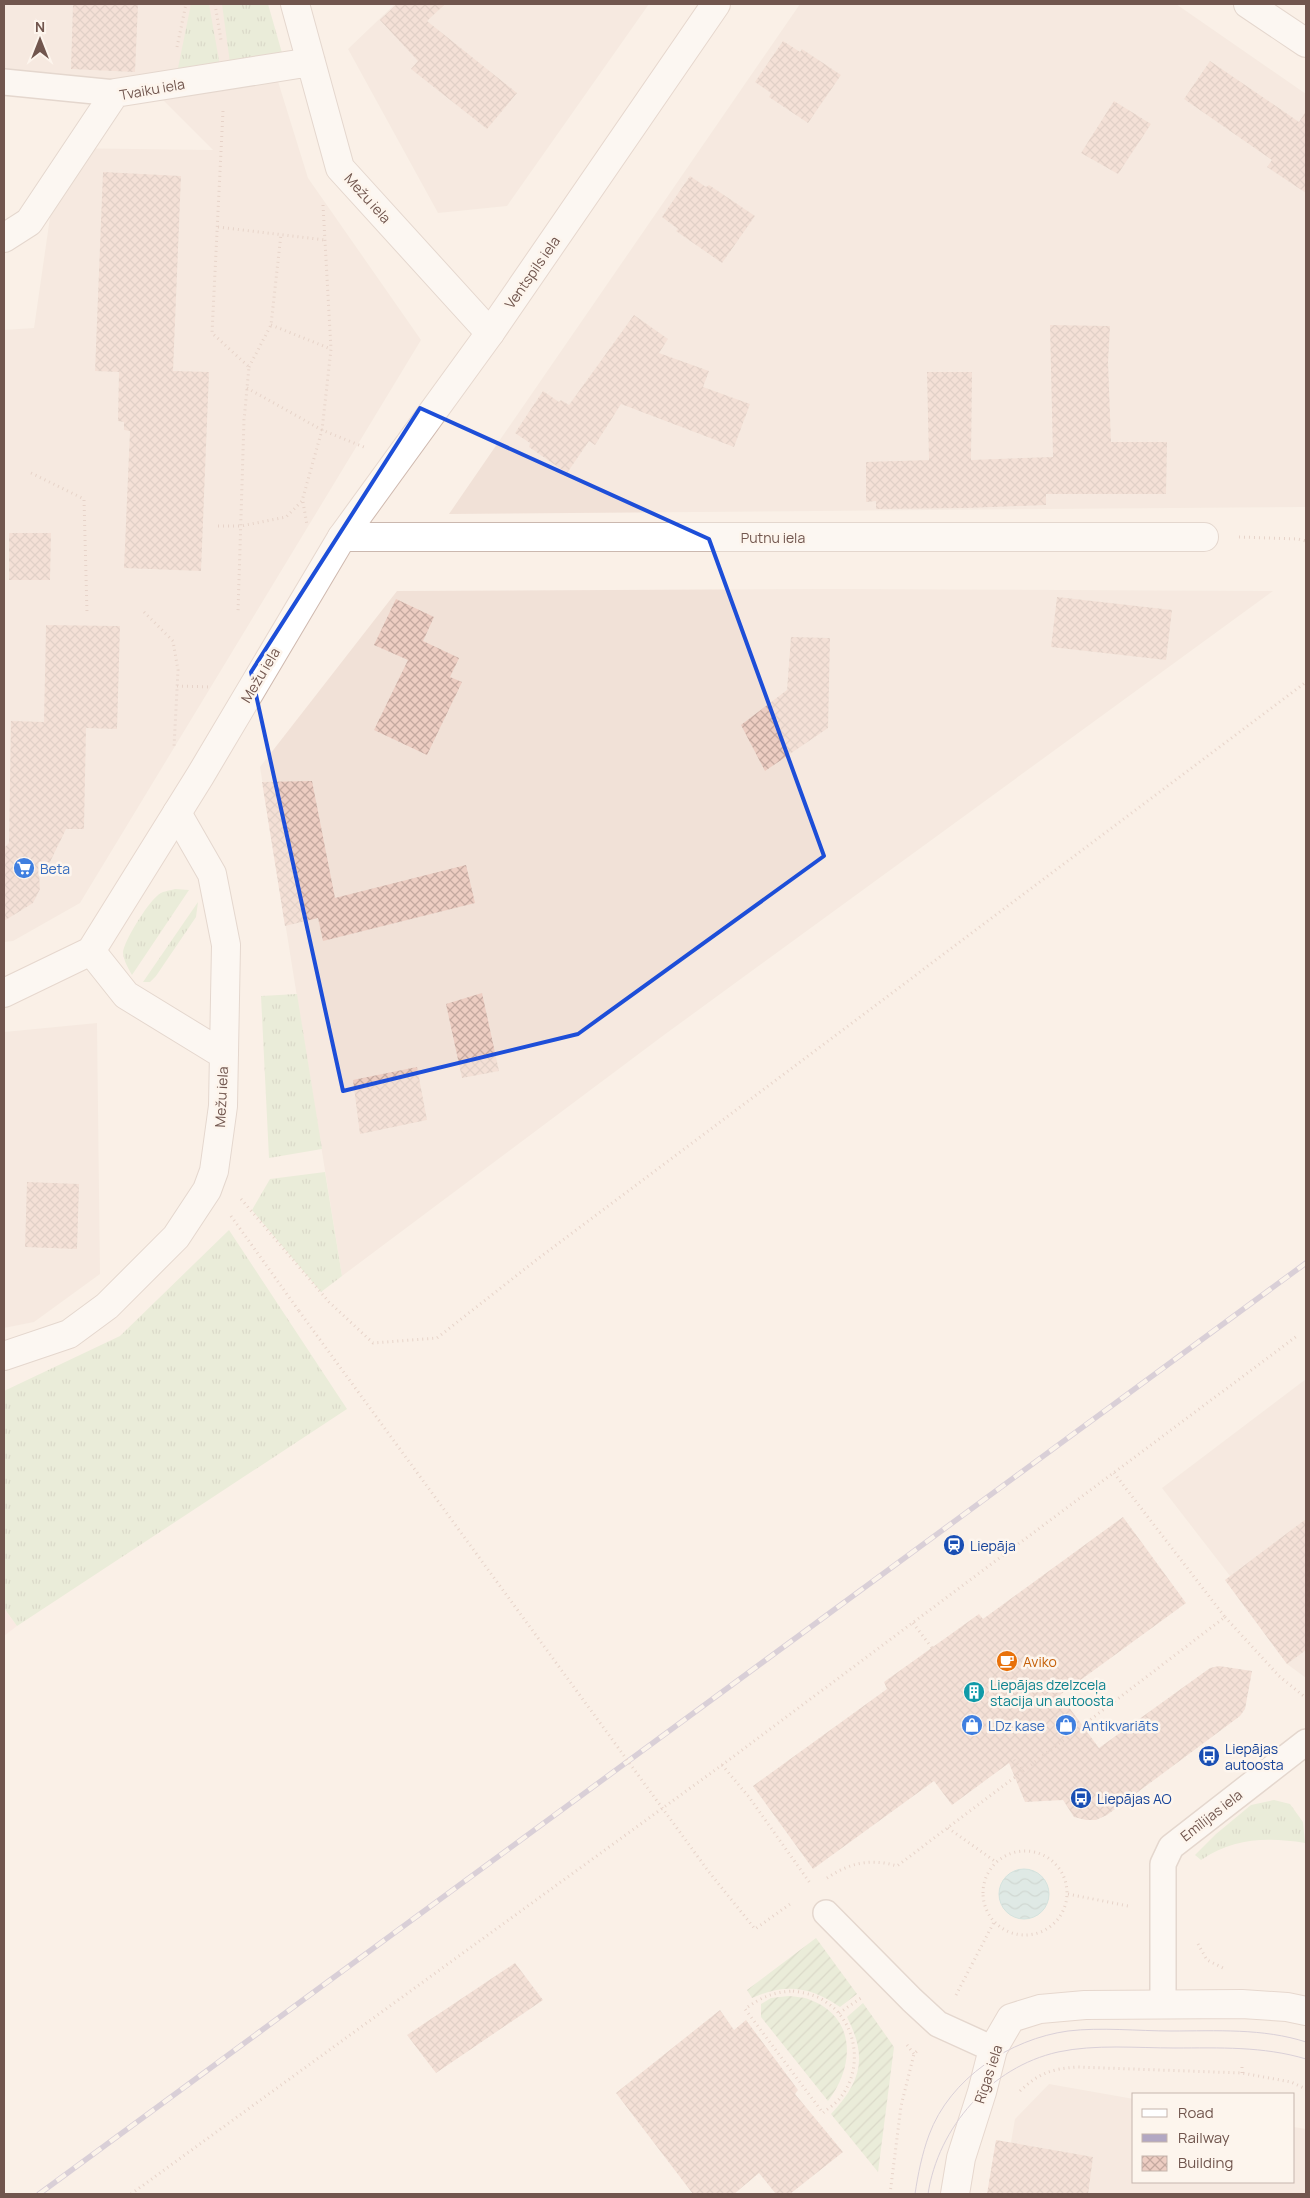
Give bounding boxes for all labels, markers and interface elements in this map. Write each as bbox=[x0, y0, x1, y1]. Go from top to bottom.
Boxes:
north arrow bbox=[15, 15, 65, 65]
text: N bbox=[35, 17, 45, 36]
street label: Tvaiku iela bbox=[118, 74, 186, 104]
street label: Mežu iela bbox=[341, 169, 395, 227]
street label: Ventspils iela bbox=[500, 232, 564, 312]
street label: Putnu iela bbox=[741, 528, 805, 547]
street label: Mežu iela bbox=[236, 644, 284, 706]
supermarket icon: Beta bbox=[12, 856, 36, 880]
place label: Beta bbox=[40, 859, 70, 878]
street label: Mežu iela bbox=[210, 1066, 232, 1128]
station icon: Liepāja bbox=[942, 1533, 966, 1557]
place label: Liepāja bbox=[970, 1536, 1016, 1555]
cafe icon: Aviko bbox=[995, 1649, 1019, 1673]
place label: Aviko bbox=[1023, 1652, 1057, 1671]
place label: Liepājas dzelzceļa stacija un autoosta bbox=[990, 1675, 1114, 1710]
building icon: Liepājas dzelzceļa stacija un autoosta bbox=[962, 1680, 986, 1704]
shop icon: LDz kase bbox=[960, 1713, 984, 1737]
shop icon: Antikvariāts bbox=[1054, 1713, 1078, 1737]
place label: LDz kase bbox=[988, 1716, 1045, 1735]
place label: Antikvariāts bbox=[1082, 1716, 1159, 1735]
place label: Liepājas autoosta bbox=[1225, 1739, 1284, 1774]
bus stop icon: Liepājas autoosta bbox=[1197, 1744, 1221, 1768]
street label: Emīlijas iela bbox=[1176, 1785, 1246, 1845]
bus stop icon: Liepājas AO bbox=[1069, 1786, 1093, 1810]
place label: Liepājas AO bbox=[1097, 1789, 1172, 1808]
street label: Rīgas iela bbox=[970, 2042, 1006, 2106]
legend bbox=[1132, 2093, 1295, 2183]
text: Road bbox=[1178, 2102, 1214, 2123]
text: Railway bbox=[1178, 2127, 1230, 2148]
text: Building bbox=[1178, 2152, 1233, 2173]

